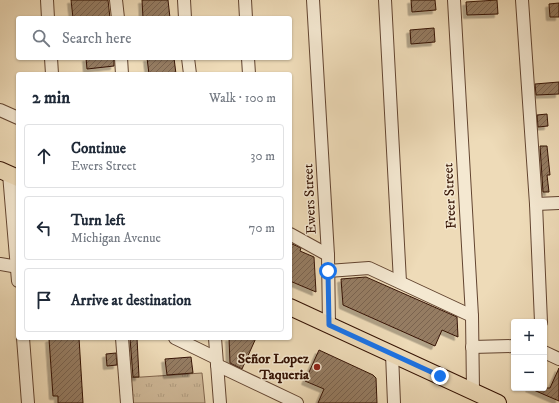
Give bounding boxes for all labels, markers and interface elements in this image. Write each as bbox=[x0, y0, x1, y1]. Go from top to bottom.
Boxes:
search box bbox=[16, 16, 292, 60]
icon: search bbox=[30, 27, 52, 49]
text: Search here bbox=[62, 29, 131, 48]
text: 2 min bbox=[32, 87, 70, 109]
text: Walk · 100 m bbox=[209, 90, 276, 106]
text: Continue bbox=[71, 139, 126, 158]
icon: ahead bbox=[33, 145, 55, 167]
text: 30 m bbox=[251, 148, 275, 164]
text: Ewers Street bbox=[71, 158, 136, 174]
street label: Freer Street bbox=[439, 162, 461, 229]
street label: Ewers Street bbox=[299, 163, 321, 235]
text: Turn left bbox=[71, 211, 125, 230]
icon: left bbox=[33, 217, 55, 239]
text: 70 m bbox=[249, 220, 275, 236]
text: Michigan Avenue bbox=[71, 230, 161, 246]
route start bbox=[319, 262, 337, 280]
icon: arrive bbox=[33, 289, 55, 311]
text: Arrive at destination bbox=[71, 291, 191, 310]
map controls bbox=[511, 319, 547, 391]
button: + bbox=[511, 319, 547, 355]
place label: Señor Lopez Taqueria bbox=[238, 350, 310, 384]
button: − bbox=[511, 355, 547, 391]
marker: Señor Lopez Taqueria bbox=[312, 362, 322, 372]
route end bbox=[431, 367, 449, 385]

